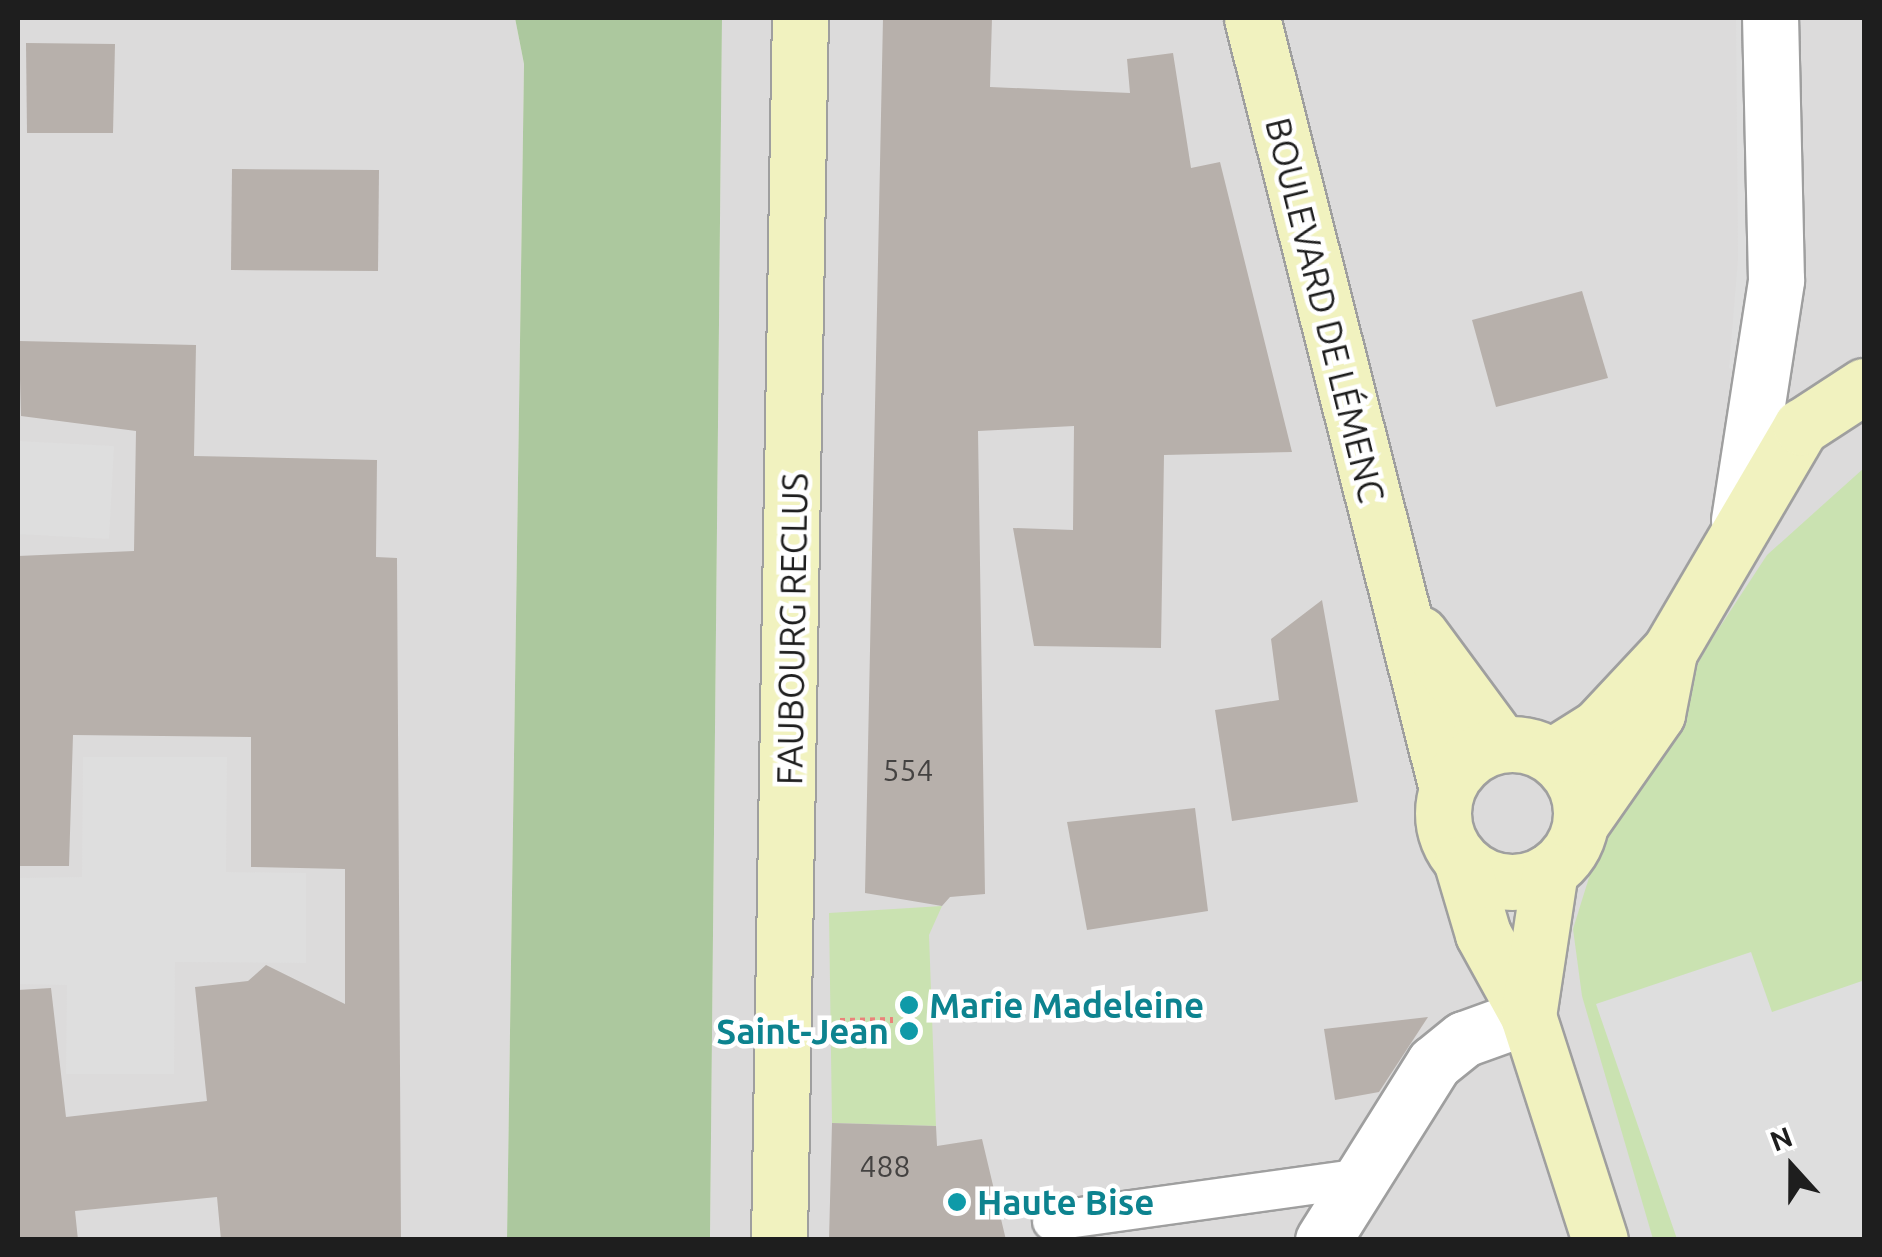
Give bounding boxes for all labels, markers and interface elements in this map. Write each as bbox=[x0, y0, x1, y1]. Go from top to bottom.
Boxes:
street label: BOULEVARD DE LÉMENC bbox=[1257, 113, 1393, 507]
street label: FAUBOURG RECLUS bbox=[768, 473, 816, 785]
house number: 554 bbox=[883, 752, 933, 788]
place label: Marie Madeleine bbox=[929, 984, 1204, 1026]
marker: Marie Madeleine bbox=[898, 994, 920, 1016]
place label: Saint-Jean bbox=[716, 1010, 889, 1052]
marker: Saint-Jean bbox=[898, 1020, 920, 1042]
north arrow bbox=[1742, 1117, 1842, 1217]
text: N bbox=[1766, 1120, 1796, 1157]
house number: 488 bbox=[860, 1148, 910, 1184]
place label: Haute Bise bbox=[977, 1181, 1154, 1223]
marker: Haute Bise bbox=[946, 1191, 968, 1213]

